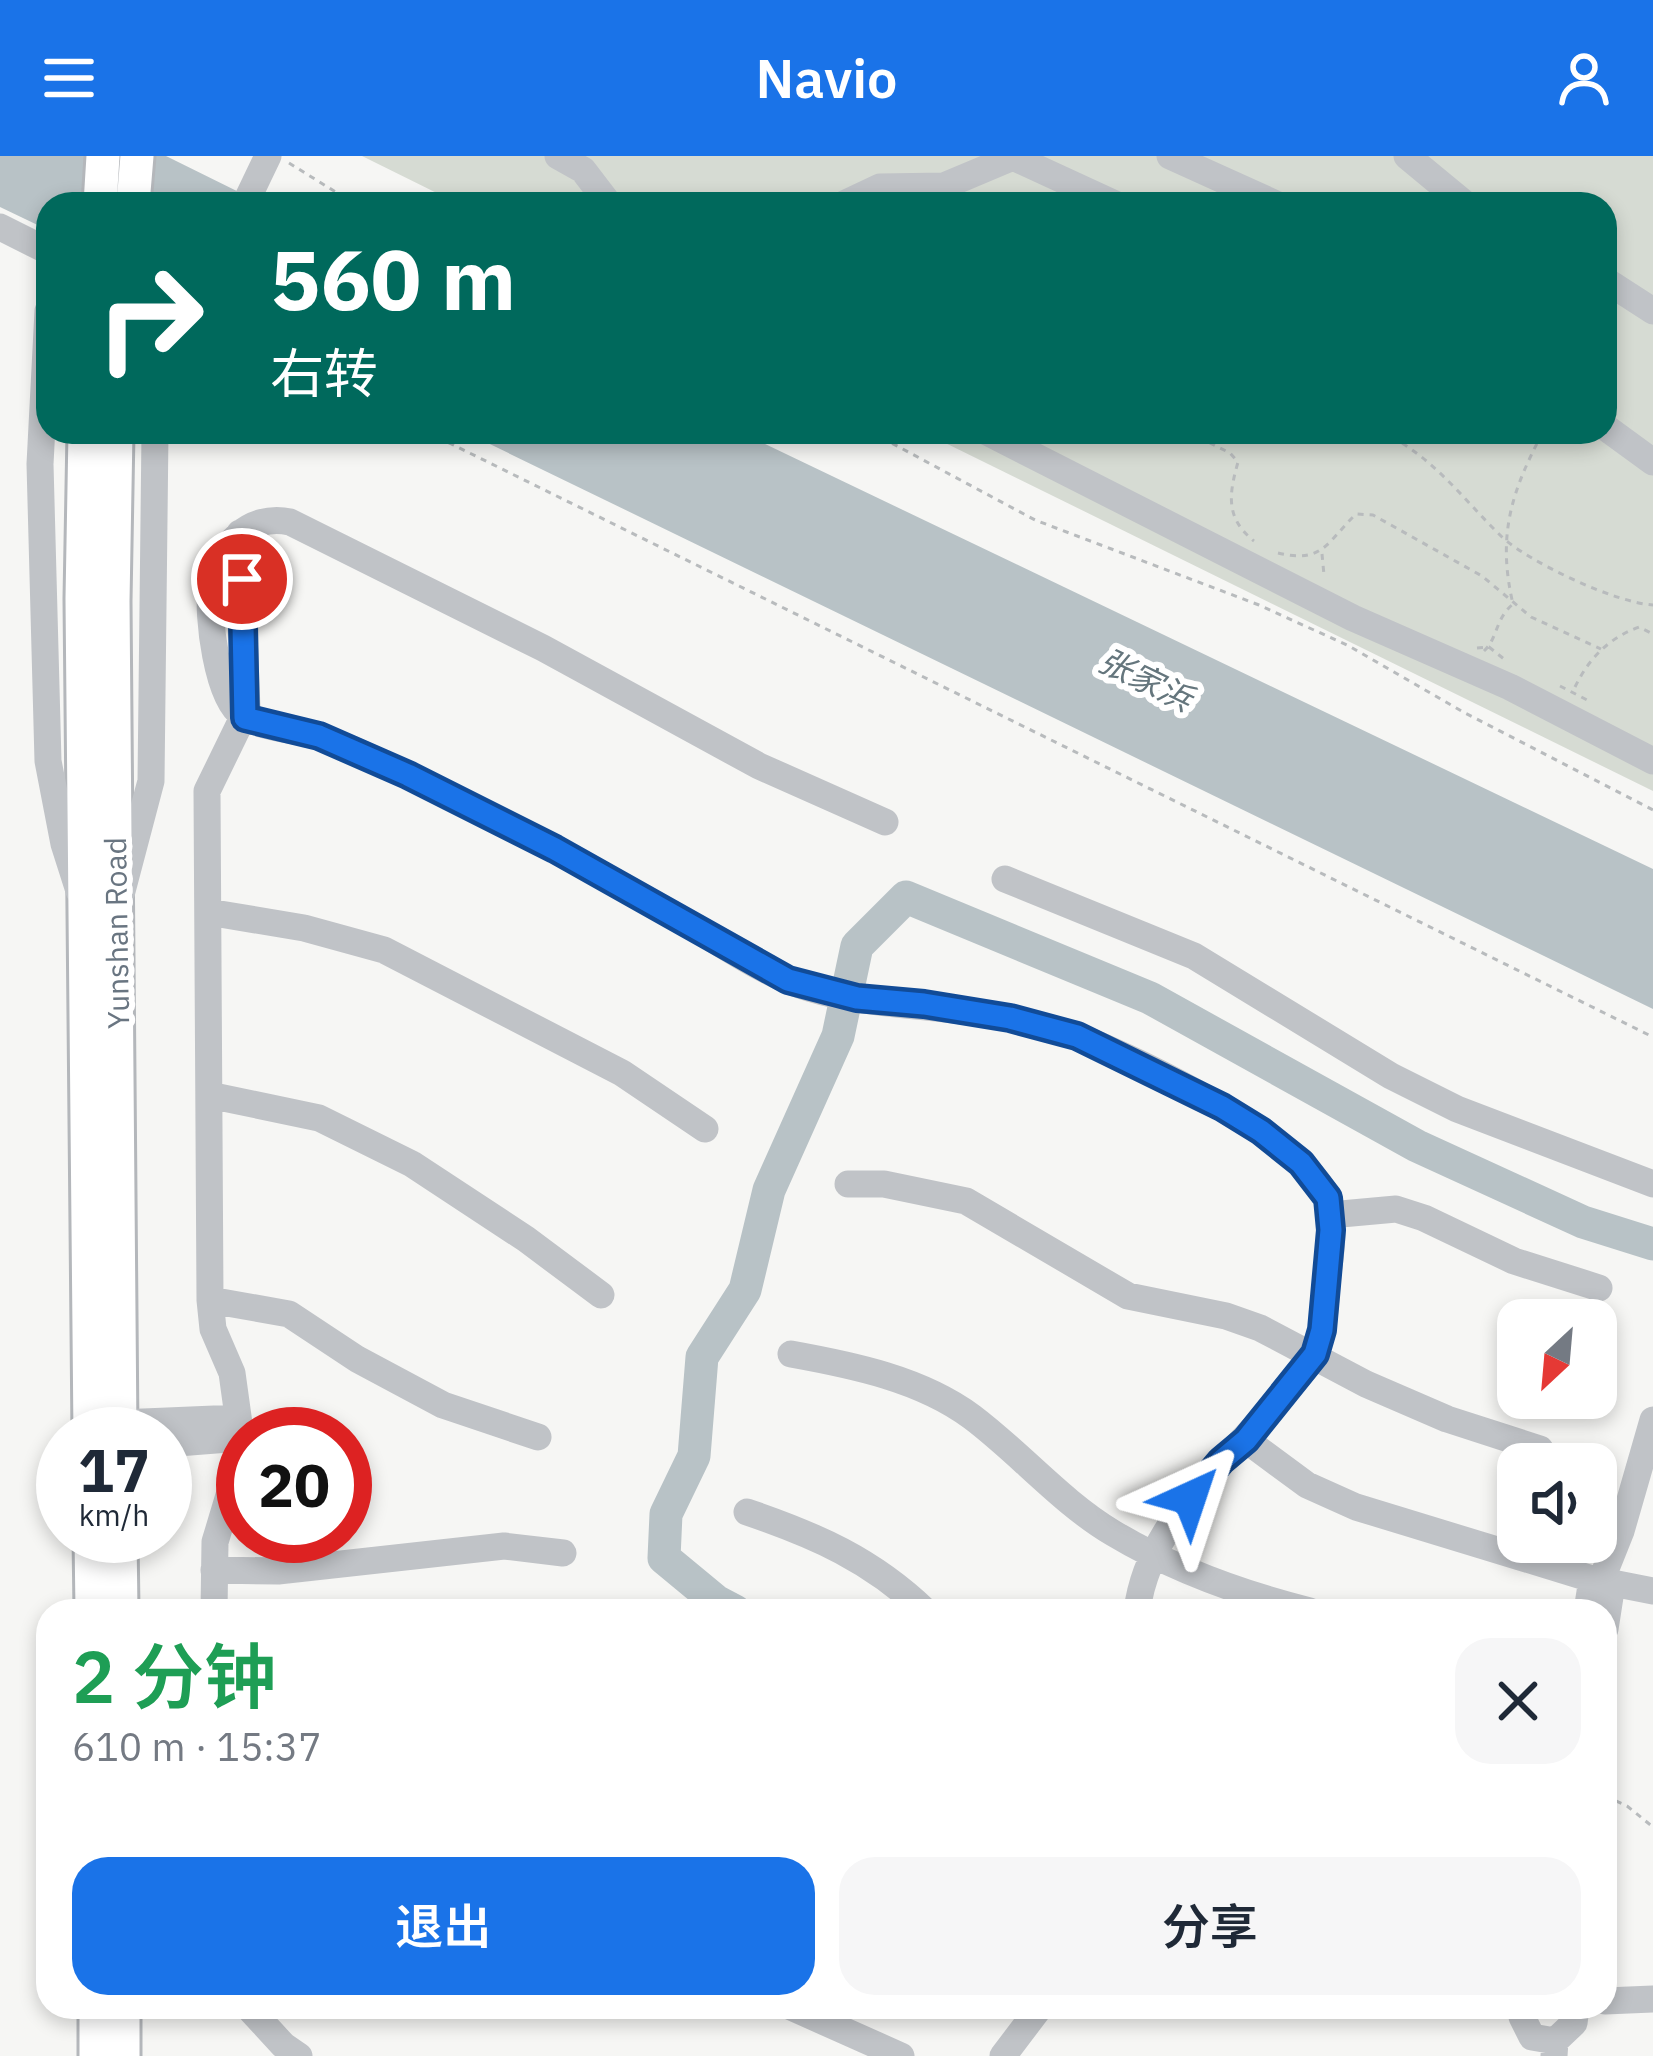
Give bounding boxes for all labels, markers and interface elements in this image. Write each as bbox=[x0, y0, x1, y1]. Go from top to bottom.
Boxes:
text: Navio bbox=[755, 43, 898, 113]
icon: menu bbox=[36, 45, 102, 111]
icon: person bbox=[1551, 45, 1617, 111]
text: 560 m bbox=[270, 224, 516, 333]
icon: right bbox=[72, 240, 228, 396]
text: 右转 bbox=[270, 338, 378, 408]
pin bbox=[191, 528, 293, 630]
icon: arrive bbox=[209, 546, 275, 612]
water label: 张家浜 bbox=[1092, 638, 1203, 721]
street label: Yunshan Road bbox=[95, 837, 137, 1029]
north arrow bbox=[1497, 1299, 1617, 1419]
map controls bbox=[1497, 1299, 1617, 1563]
speed limit sign: 20 bbox=[216, 1407, 372, 1563]
text: 17 bbox=[78, 1430, 150, 1509]
position arrow bbox=[1127, 1435, 1253, 1561]
button: sound bbox=[1497, 1443, 1617, 1563]
text: km/h bbox=[79, 1495, 149, 1534]
text: 2 分钟 bbox=[72, 1629, 276, 1723]
button: close bbox=[1455, 1638, 1581, 1764]
text: 610 m · 15:37 bbox=[72, 1721, 322, 1772]
button: 退出 bbox=[72, 1857, 815, 1995]
button: 分享 bbox=[839, 1857, 1581, 1995]

